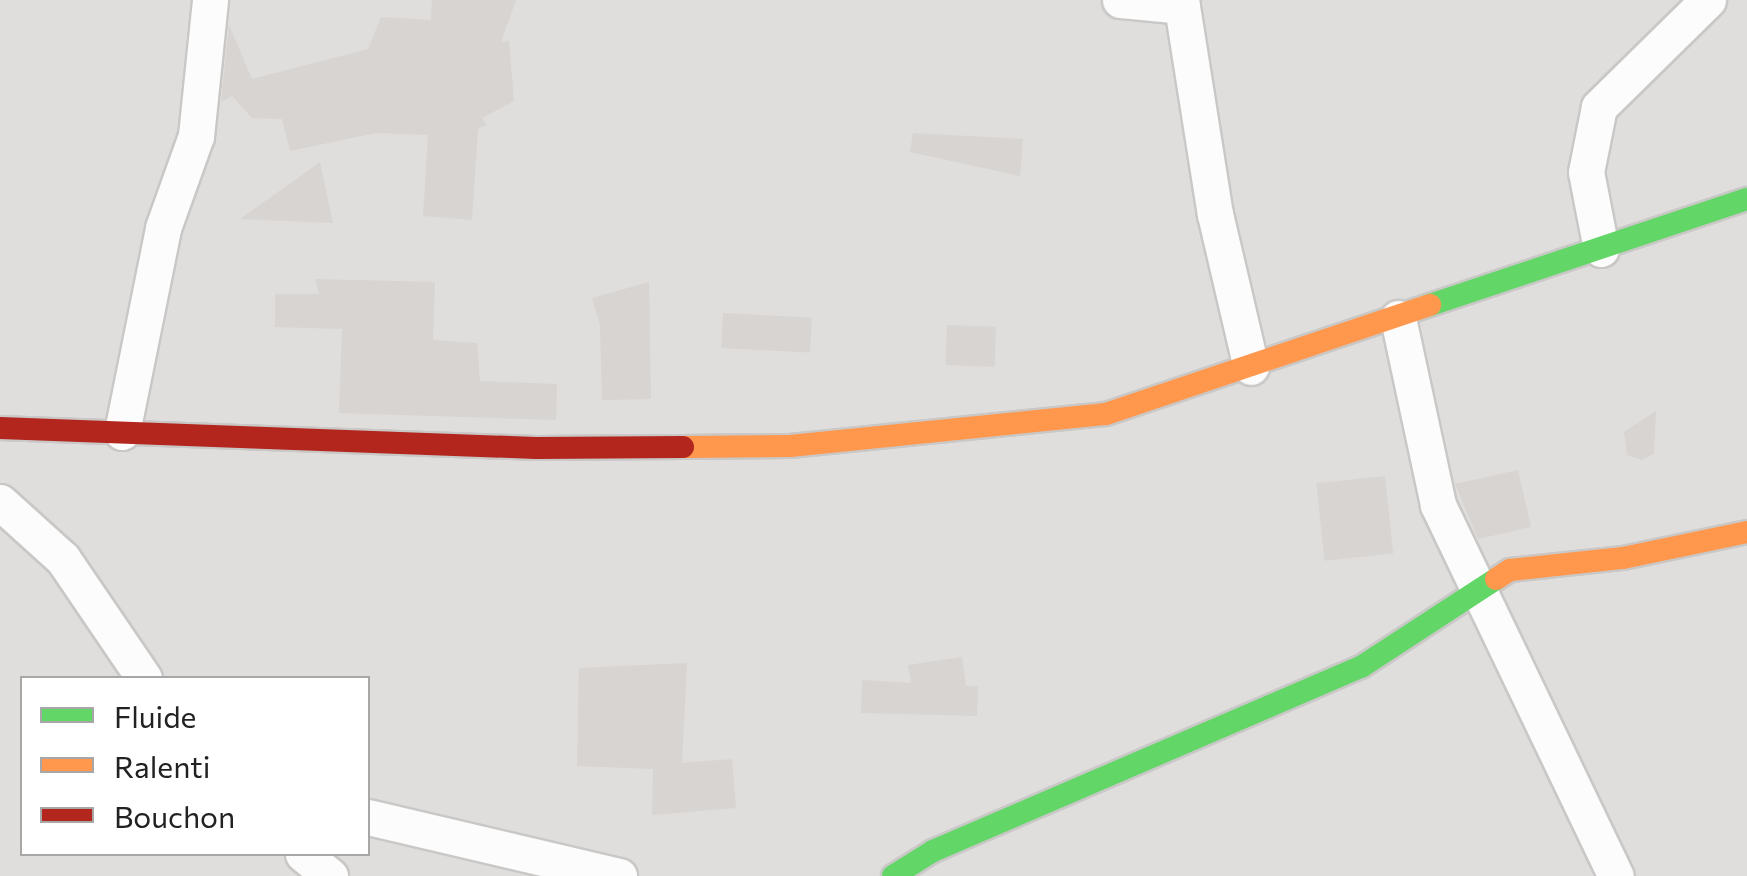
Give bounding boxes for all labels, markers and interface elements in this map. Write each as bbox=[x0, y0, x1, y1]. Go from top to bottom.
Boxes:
legend bbox=[20, 676, 370, 856]
text: Fluide bbox=[114, 697, 196, 734]
text: Ralenti bbox=[114, 747, 210, 784]
text: Bouchon bbox=[114, 797, 235, 834]

